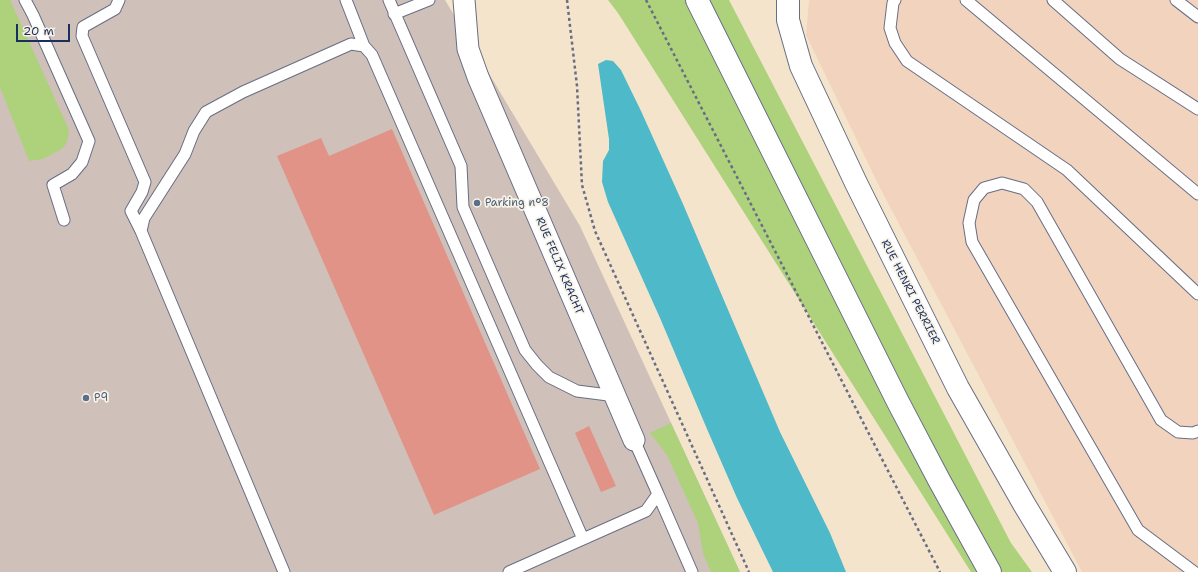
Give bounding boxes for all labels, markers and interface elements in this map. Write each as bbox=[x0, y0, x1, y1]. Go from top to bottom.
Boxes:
scale bar bbox=[18, 16, 72, 42]
text: 20 m bbox=[23, 23, 54, 39]
place label: Parking n°8 bbox=[485, 196, 549, 210]
marker: Parking n°8 bbox=[472, 198, 482, 208]
street label: RUE FELIX KRACHT bbox=[532, 215, 586, 317]
street label: RUE HENRI PERRIER bbox=[878, 238, 942, 346]
place label: P9 bbox=[94, 391, 108, 405]
marker: P9 bbox=[81, 393, 91, 403]

